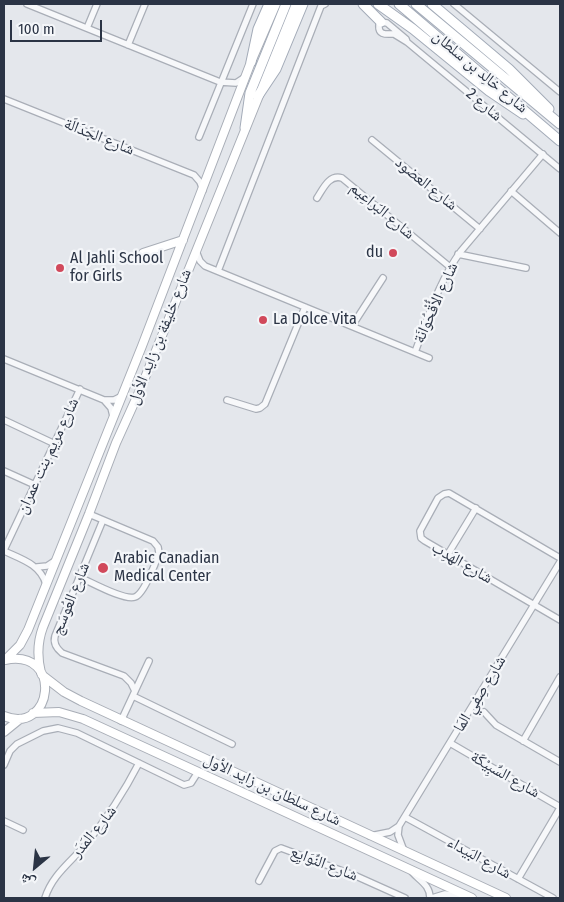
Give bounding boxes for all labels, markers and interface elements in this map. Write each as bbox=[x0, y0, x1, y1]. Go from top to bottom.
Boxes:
scale bar bbox=[12, 10, 105, 42]
text: 100 m bbox=[18, 20, 55, 38]
street label: شارع خالِد بن سلطان bbox=[428, 27, 532, 117]
street label: شارع 2 bbox=[462, 84, 506, 126]
street label: شارع الجَدَالَة bbox=[61, 114, 137, 160]
street label: شارع العضود bbox=[391, 153, 461, 215]
street label: شارع البَراعِيم bbox=[346, 178, 418, 244]
place label: du bbox=[366, 243, 383, 263]
marker: du bbox=[387, 247, 399, 259]
place label: Al Jahli School for Girls bbox=[70, 249, 163, 287]
street label: شارع الأُقْحُوَانَة bbox=[410, 260, 462, 346]
marker: Al Jahli School for Girls bbox=[54, 262, 66, 274]
street label: شارع خليفة بن زايد الأول bbox=[124, 266, 196, 408]
place label: La Dolce Vita bbox=[273, 310, 357, 330]
marker: La Dolce Vita bbox=[257, 314, 269, 326]
street label: شارع مريم بنت عمران bbox=[13, 395, 83, 517]
street label: شارع الهَدِب bbox=[428, 538, 496, 588]
place label: Arabic Canadian Medical Center bbox=[114, 549, 219, 587]
street label: شارع العُوسَج bbox=[48, 560, 94, 638]
marker: Arabic Canadian Medical Center bbox=[96, 561, 110, 575]
street label: شارع صِفِي المَا bbox=[450, 652, 510, 736]
street label: شارع السِّبِيْكَة bbox=[467, 747, 543, 803]
street label: شارع سلطان بن زايد الأول bbox=[200, 750, 344, 830]
street label: شارع المَدَر bbox=[67, 802, 121, 862]
street label: شارع البَيداء bbox=[444, 833, 514, 883]
north arrow bbox=[10, 842, 60, 892]
street label: شارع النِّوَايِع bbox=[288, 842, 360, 886]
text: ش bbox=[17, 870, 38, 892]

